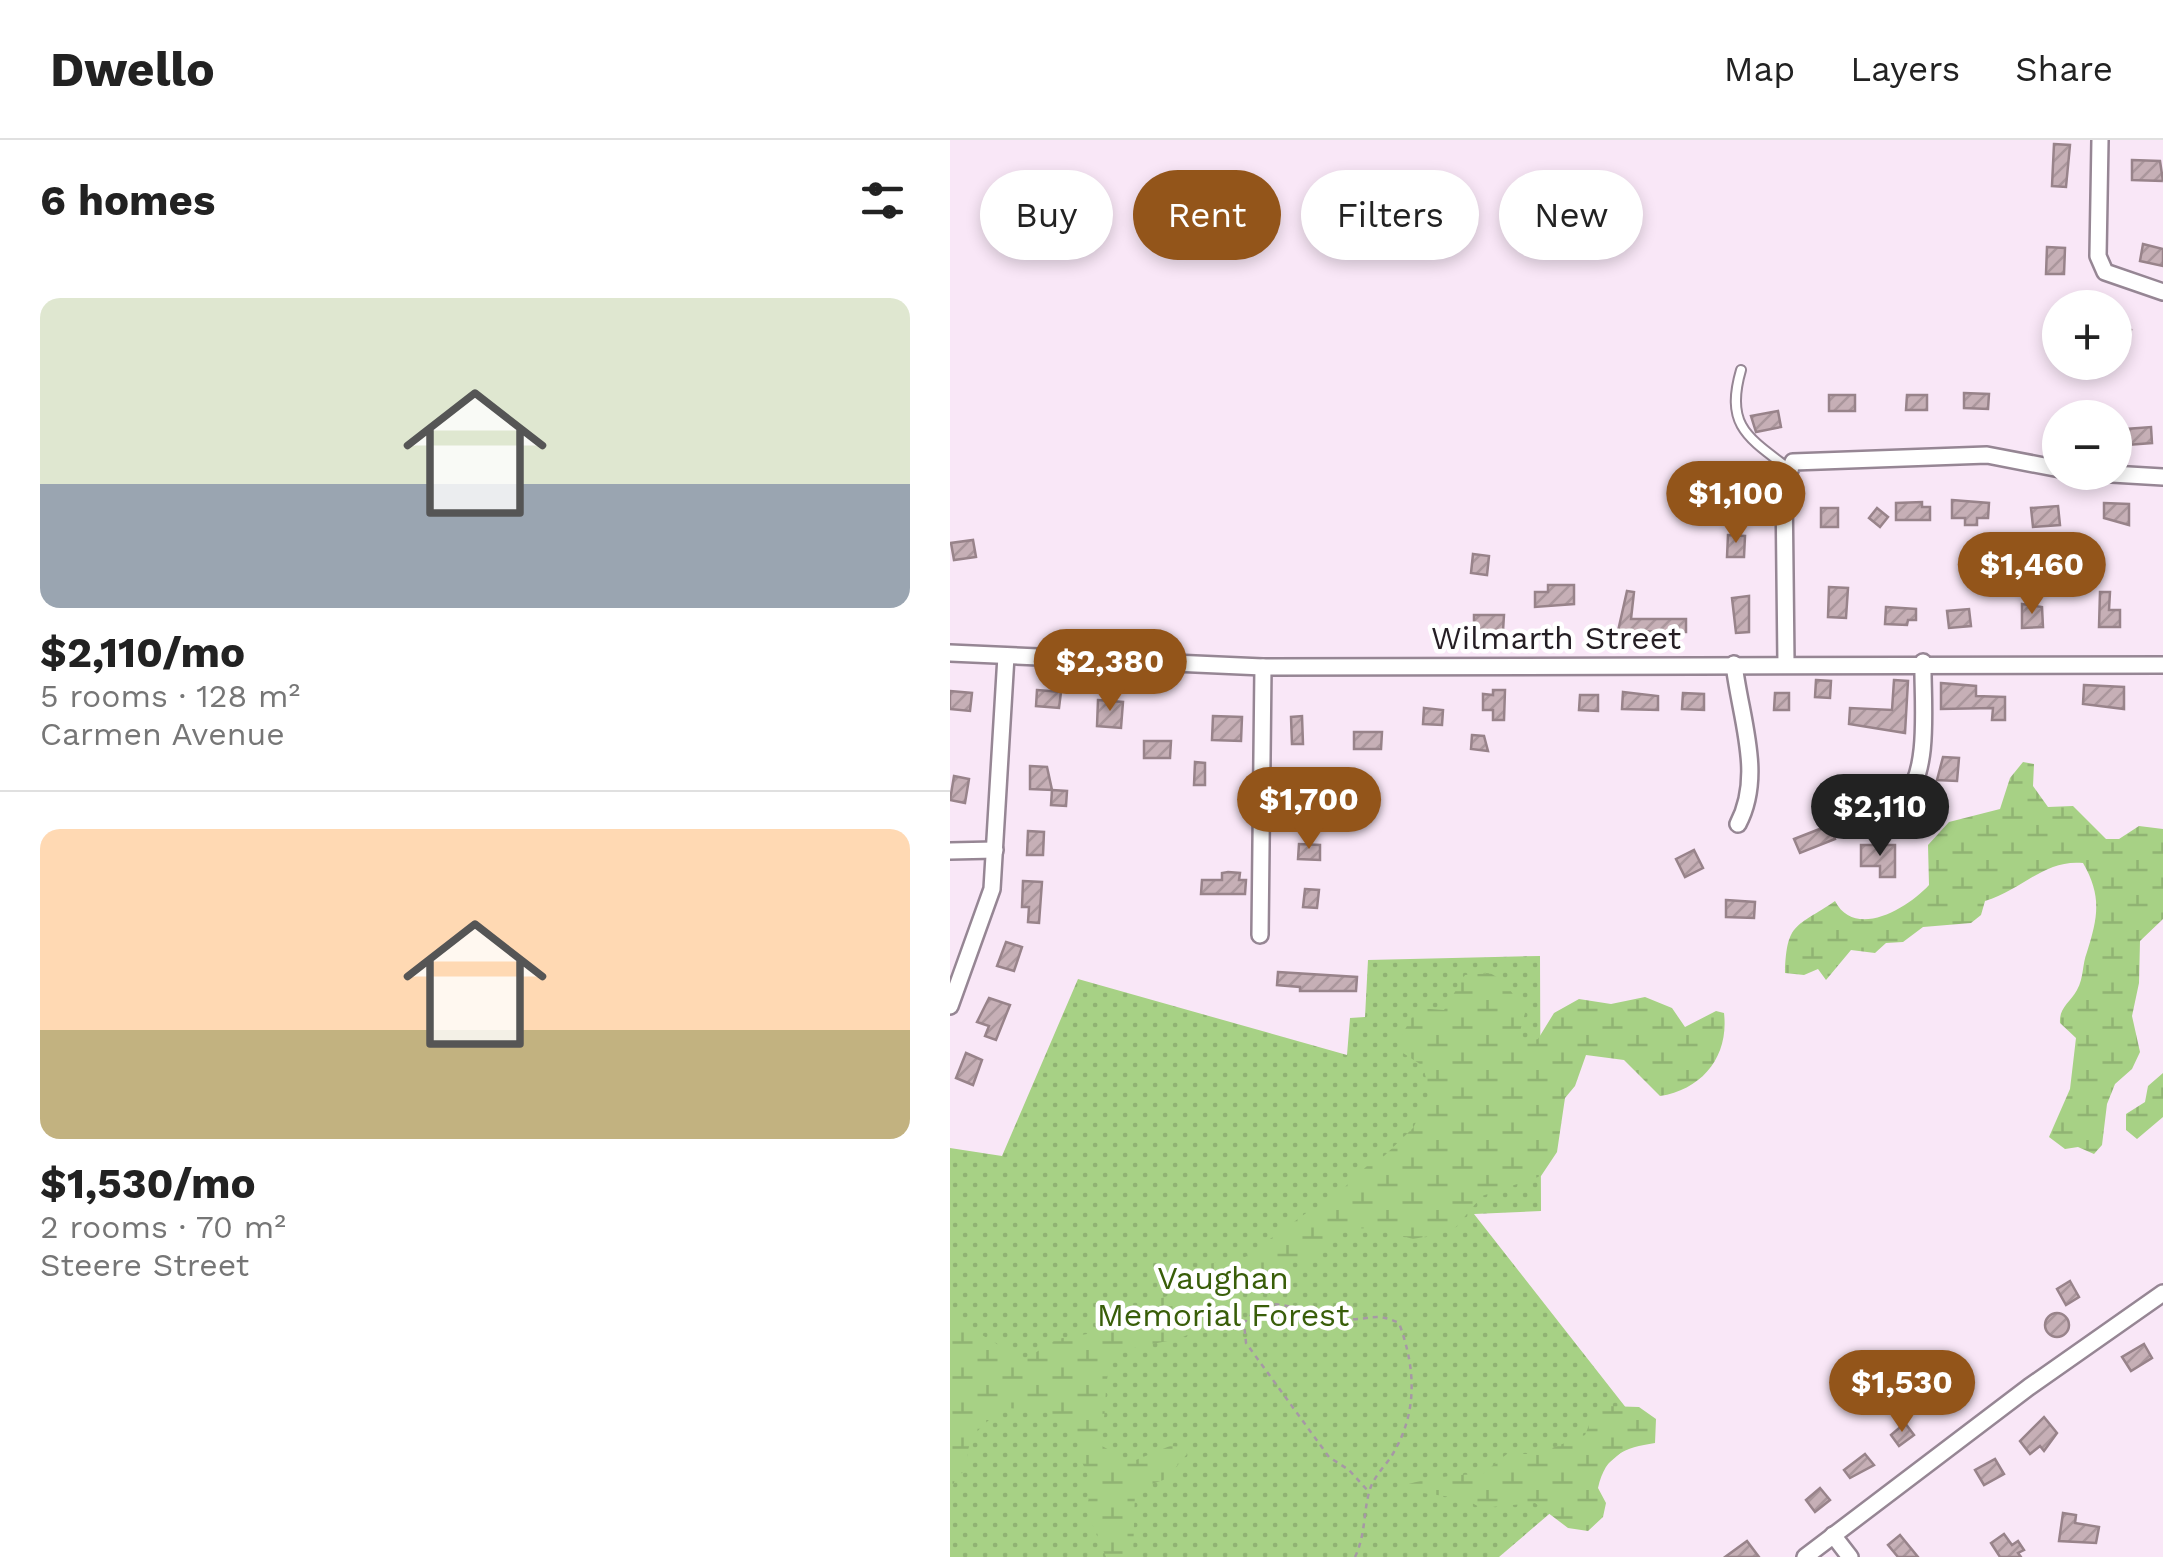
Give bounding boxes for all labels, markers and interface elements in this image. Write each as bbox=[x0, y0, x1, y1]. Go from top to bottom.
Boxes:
text: Dwello bbox=[50, 41, 215, 98]
text: Map bbox=[1724, 48, 1795, 90]
text: Layers bbox=[1850, 48, 1960, 90]
text: Share bbox=[2015, 48, 2113, 90]
chip: Buy bbox=[980, 170, 1113, 260]
chip: Rent bbox=[1133, 170, 1281, 260]
chip: Filters bbox=[1301, 170, 1479, 260]
chip: New bbox=[1499, 170, 1643, 260]
icon: filters bbox=[855, 173, 910, 228]
text: 6 homes bbox=[40, 176, 215, 225]
map controls bbox=[2042, 290, 2132, 490]
button: + bbox=[2042, 290, 2132, 380]
icon: home bbox=[385, 363, 565, 543]
button: − bbox=[2042, 400, 2132, 490]
pin: $1,100 bbox=[1655, 461, 1817, 546]
text: $1,100 bbox=[1688, 474, 1784, 512]
pin: $1,460 bbox=[1951, 532, 2113, 617]
text: $1,460 bbox=[1980, 545, 2084, 583]
street label: Wilmarth Street bbox=[1431, 619, 1681, 657]
text: $2,110/mo bbox=[40, 628, 245, 677]
pin: $2,380 bbox=[1029, 629, 1191, 714]
text: $2,380 bbox=[1056, 642, 1164, 680]
text: 5 rooms · 128 m² bbox=[40, 677, 300, 715]
text: Carmen Avenue bbox=[40, 715, 285, 753]
pin: $1,700 bbox=[1228, 767, 1390, 852]
pin: $2,110 bbox=[1799, 774, 1961, 859]
text: $1,700 bbox=[1259, 780, 1359, 818]
text: $2,110 bbox=[1833, 787, 1927, 825]
icon: home bbox=[385, 894, 565, 1074]
text: $1,530/mo bbox=[40, 1159, 256, 1208]
text: 2 rooms · 70 m² bbox=[40, 1208, 286, 1246]
text: Steere Street bbox=[40, 1246, 249, 1284]
park label: Vaughan Memorial Forest bbox=[1097, 1259, 1349, 1334]
pin: $1,530 bbox=[1821, 1350, 1983, 1435]
text: $1,530 bbox=[1851, 1363, 1953, 1401]

